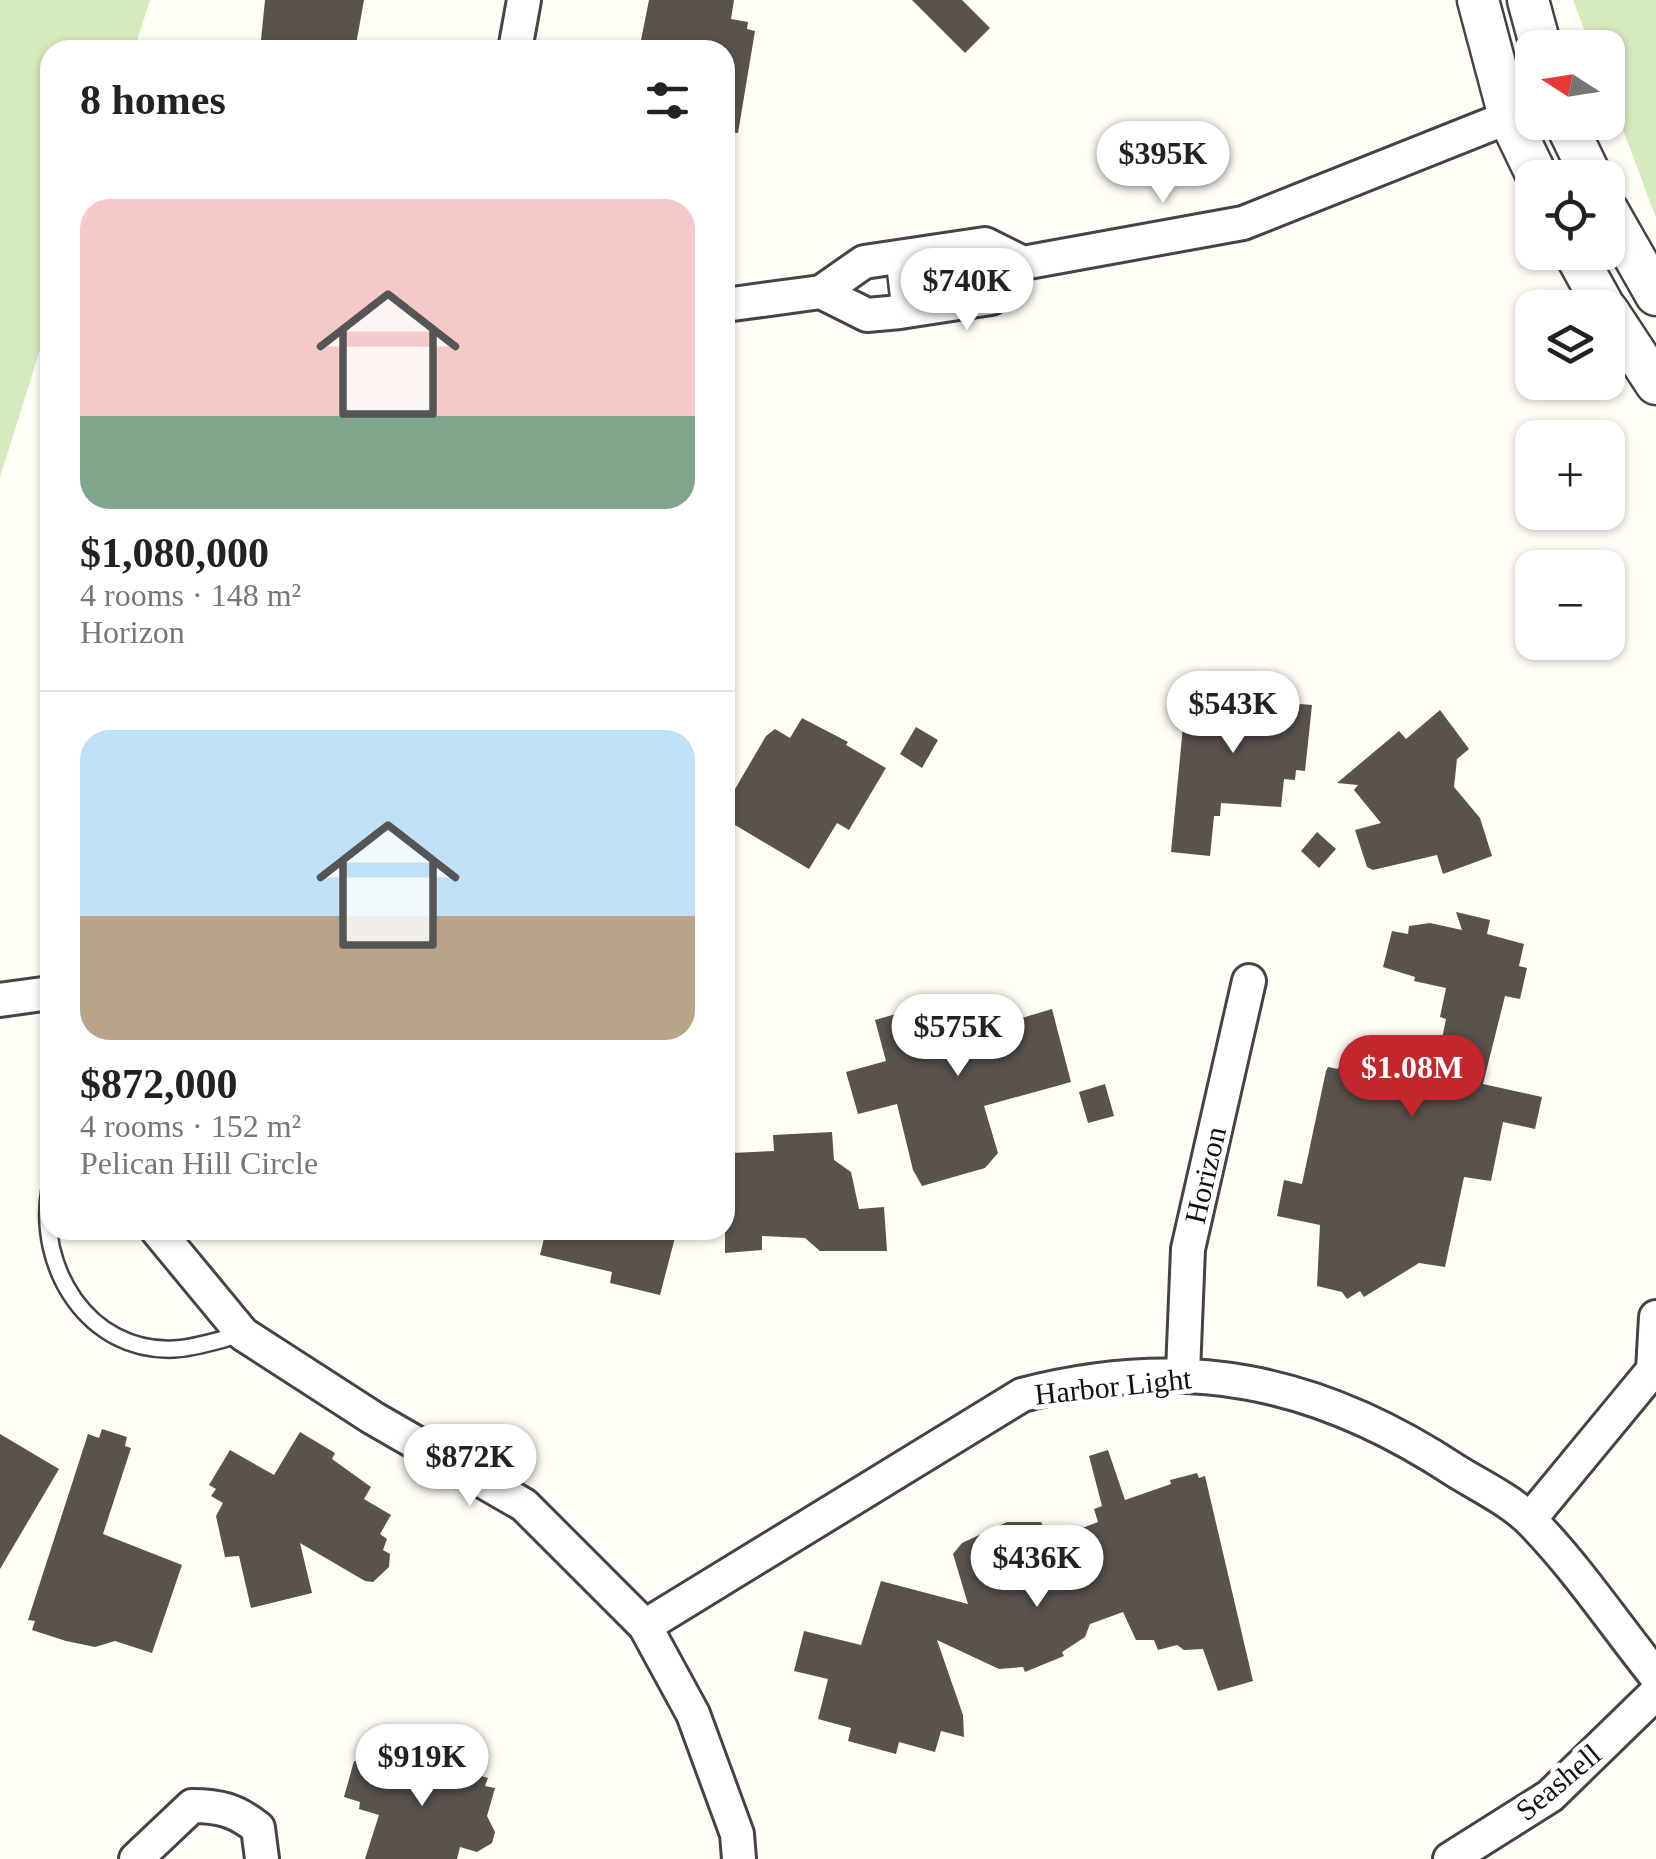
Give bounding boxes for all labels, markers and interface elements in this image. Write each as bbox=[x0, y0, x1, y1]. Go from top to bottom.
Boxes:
north arrow bbox=[1515, 30, 1625, 140]
map controls bbox=[1515, 30, 1625, 660]
icon: filters bbox=[640, 73, 695, 128]
text: 8 homes bbox=[80, 77, 226, 123]
pin: $395K bbox=[1093, 121, 1233, 206]
text: $395K bbox=[1119, 135, 1207, 171]
button: locate bbox=[1515, 160, 1625, 270]
pin: $740K bbox=[897, 248, 1037, 333]
text: $740K bbox=[923, 262, 1011, 298]
icon: home bbox=[298, 264, 478, 444]
button: layers bbox=[1515, 290, 1625, 400]
button: + bbox=[1515, 420, 1625, 530]
text: $1,080,000 bbox=[80, 530, 269, 576]
button: − bbox=[1515, 550, 1625, 660]
text: 4 rooms · 148 m² bbox=[80, 577, 301, 613]
text: Horizon bbox=[80, 614, 185, 650]
pin: $543K bbox=[1163, 671, 1303, 756]
text: $543K bbox=[1189, 685, 1277, 721]
icon: home bbox=[298, 795, 478, 975]
pin: $575K bbox=[888, 994, 1028, 1079]
text: $575K bbox=[914, 1008, 1002, 1044]
pin: $1.08M bbox=[1331, 1035, 1493, 1120]
text: $1.08M bbox=[1361, 1049, 1463, 1085]
text: $872,000 bbox=[80, 1061, 238, 1107]
text: 4 rooms · 152 m² bbox=[80, 1108, 301, 1144]
street label: Horizon bbox=[1178, 1123, 1232, 1227]
text: Pelican Hill Circle bbox=[80, 1145, 318, 1181]
street label: Harbor Light bbox=[1033, 1361, 1194, 1411]
pin: $872K bbox=[400, 1424, 540, 1509]
text: $872K bbox=[426, 1438, 514, 1474]
pin: $436K bbox=[967, 1525, 1107, 1610]
text: $436K bbox=[993, 1539, 1081, 1575]
pin: $919K bbox=[352, 1724, 492, 1809]
street label: Seashell bbox=[1509, 1737, 1607, 1827]
text: $919K bbox=[378, 1738, 466, 1774]

